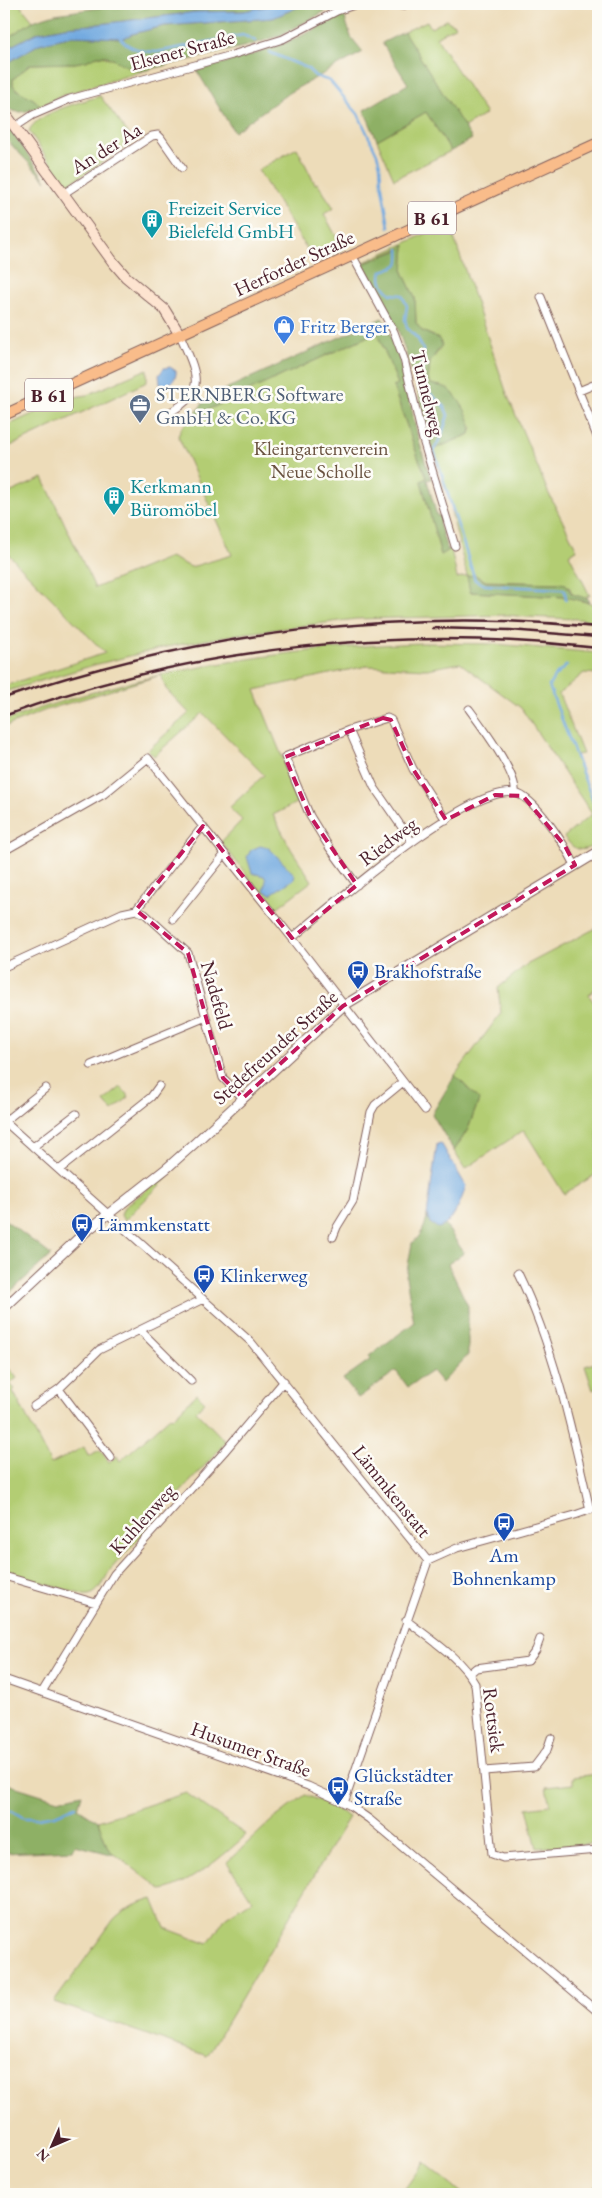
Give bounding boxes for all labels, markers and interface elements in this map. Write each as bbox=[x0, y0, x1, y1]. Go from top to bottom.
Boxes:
street label: Elsener Straße bbox=[127, 23, 237, 76]
street label: An der Aa bbox=[65, 116, 146, 180]
place label: Freizeit Service Bielefeld GmbH bbox=[168, 195, 294, 244]
road number: B 61 bbox=[408, 202, 456, 234]
building icon: Freizeit Service Bielefeld GmbH bbox=[140, 208, 164, 239]
street label: Herforder Straße bbox=[230, 224, 359, 302]
place label: Fritz Berger bbox=[300, 313, 389, 339]
shop icon: Fritz Berger bbox=[272, 314, 296, 345]
street label: Tunnelweg bbox=[405, 347, 451, 439]
road number: B 61 bbox=[25, 378, 73, 412]
place label: STERNBERG Software GmbH & Co. KG bbox=[156, 381, 344, 430]
office icon: STERNBERG Software GmbH & Co. KG bbox=[128, 393, 152, 424]
park label: Kleingartenverein Neue Scholle bbox=[253, 435, 389, 484]
place label: Kerkmann Büromöbel bbox=[130, 473, 217, 522]
building icon: Kerkmann Büromöbel bbox=[102, 485, 126, 516]
street label: Riedweg bbox=[354, 810, 423, 871]
street label: Nadefeld bbox=[195, 958, 239, 1033]
place label: Brakhofstraße bbox=[374, 958, 482, 984]
bus stop icon: Brakhofstraße bbox=[346, 959, 370, 990]
street label: Stedefreunder Straße bbox=[207, 984, 343, 1110]
place label: Lämmkenstatt bbox=[98, 1211, 211, 1237]
bus stop icon: Lämmkenstatt bbox=[70, 1212, 94, 1243]
place label: Klinkerweg bbox=[220, 1262, 308, 1288]
bus stop icon: Klinkerweg bbox=[192, 1263, 216, 1294]
street label: Lämmkenstatt bbox=[347, 1439, 438, 1543]
street label: Kuhlenweg bbox=[103, 1478, 181, 1560]
bus stop icon: Am Bohnenkamp bbox=[492, 1511, 516, 1542]
place label: Am Bohnenkamp bbox=[452, 1542, 556, 1591]
street label: Rottsiek bbox=[477, 1686, 511, 1755]
street label: Husumer Straße bbox=[187, 1715, 315, 1783]
place label: Glückstädter Straße bbox=[354, 1762, 453, 1811]
bus stop icon: Glückstädter Straße bbox=[326, 1775, 350, 1806]
north arrow bbox=[28, 2120, 78, 2170]
text: N bbox=[32, 2144, 53, 2166]

